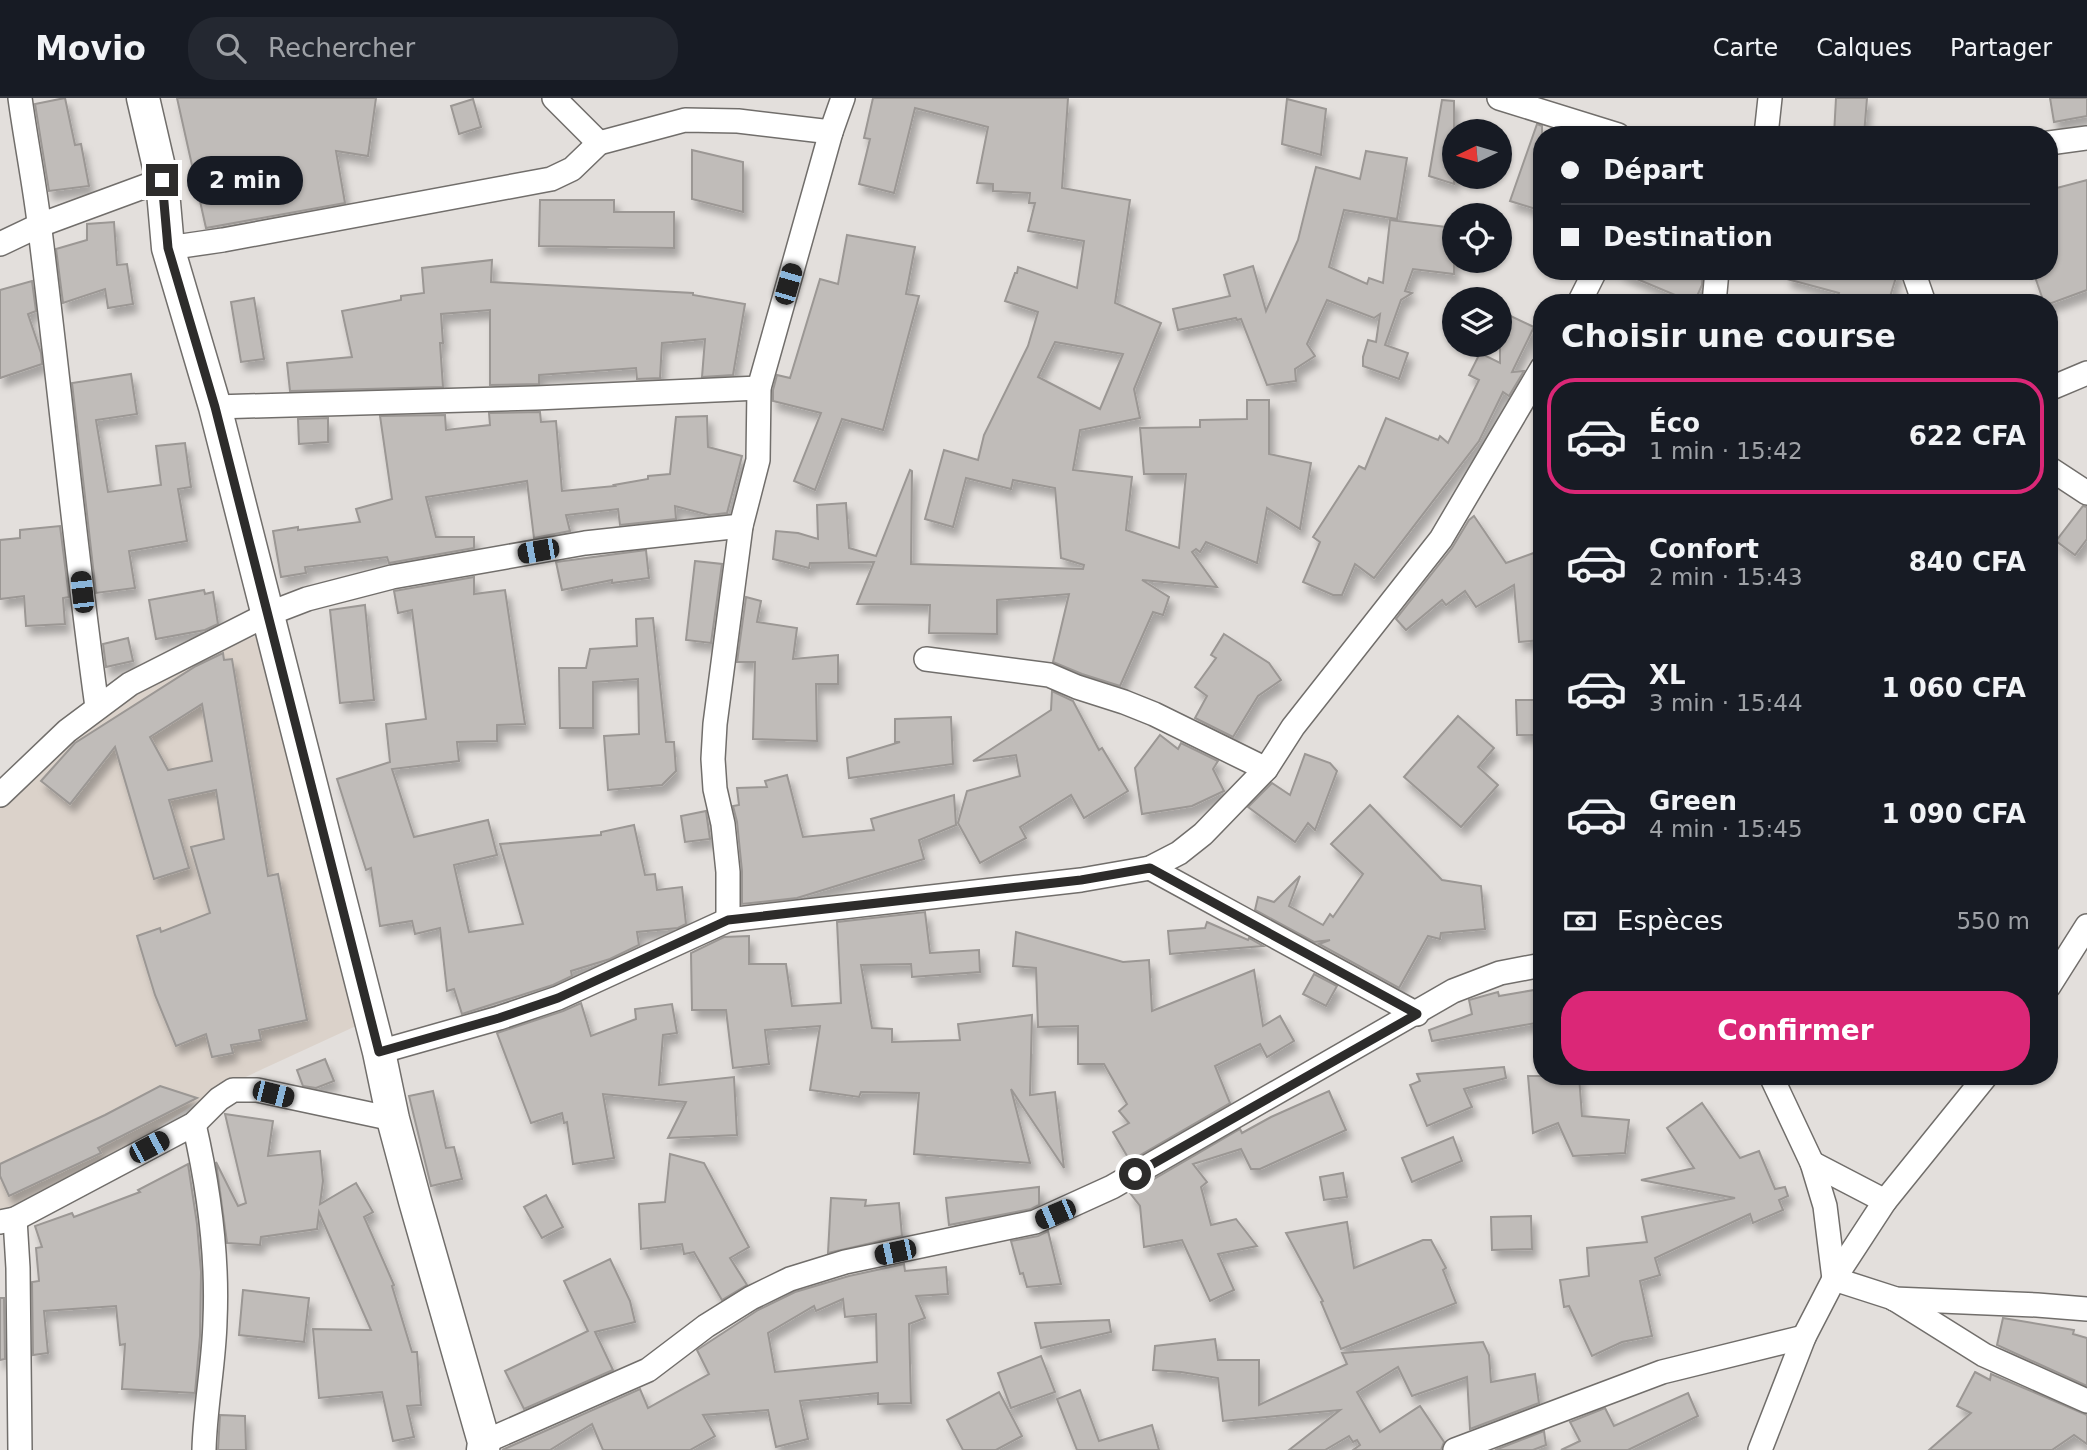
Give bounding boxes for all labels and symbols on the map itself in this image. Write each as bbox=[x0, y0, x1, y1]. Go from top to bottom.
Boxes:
north arrow bbox=[1442, 119, 1512, 189]
callout: 2 min bbox=[186, 155, 302, 204]
route end bbox=[146, 164, 178, 196]
car bbox=[773, 261, 804, 307]
car bbox=[516, 537, 561, 565]
car bbox=[70, 570, 95, 614]
car bbox=[251, 1079, 296, 1109]
car bbox=[126, 1128, 173, 1166]
route start bbox=[1119, 1158, 1151, 1190]
car bbox=[1032, 1196, 1079, 1232]
car bbox=[873, 1237, 918, 1267]

